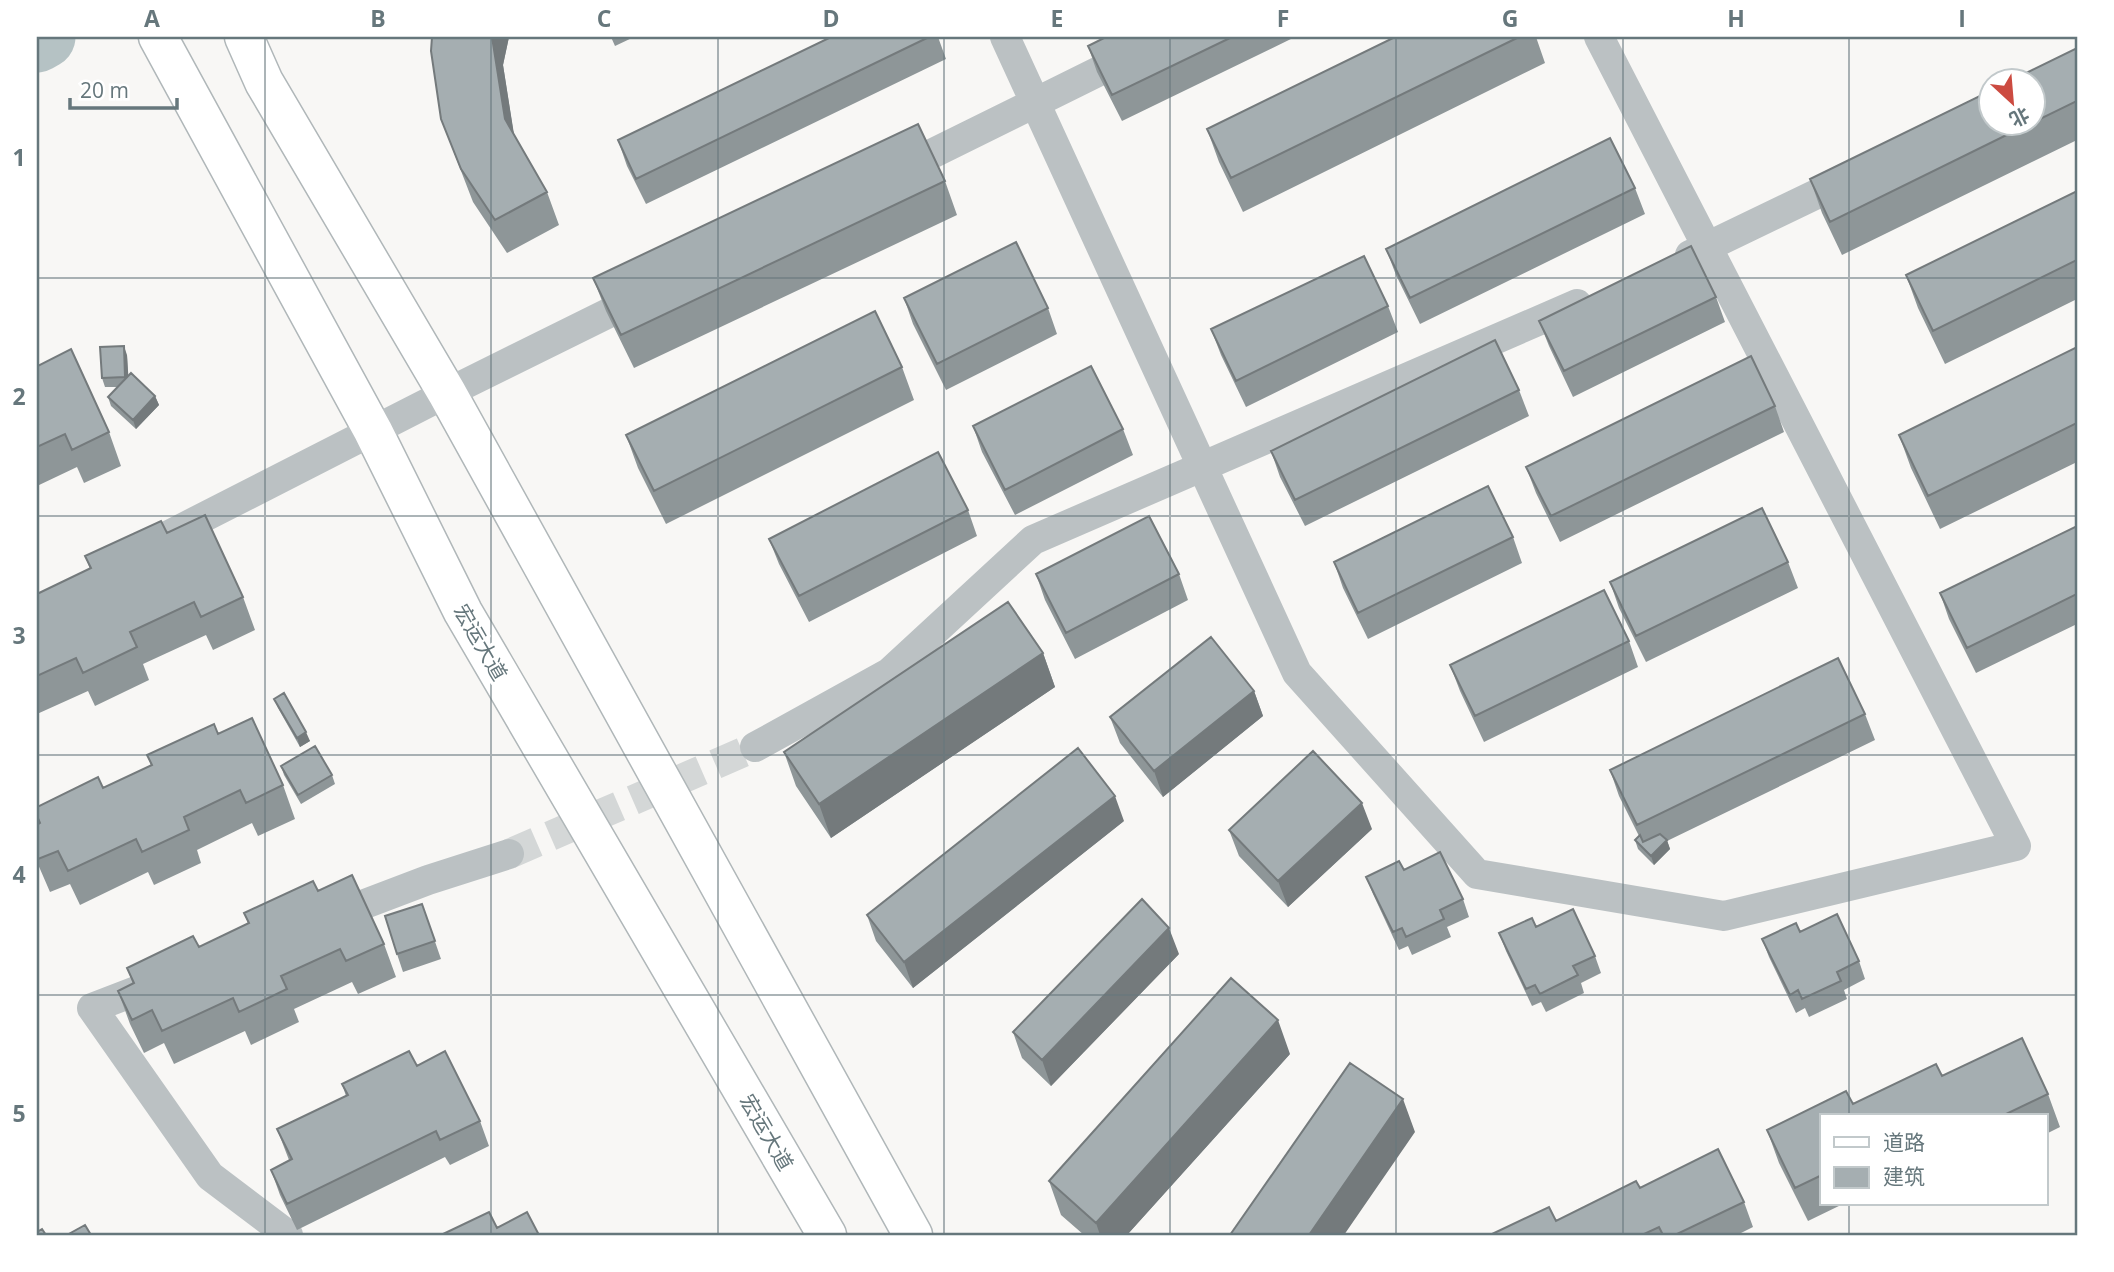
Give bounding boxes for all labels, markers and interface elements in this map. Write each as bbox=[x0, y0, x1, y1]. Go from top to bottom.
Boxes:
text: A bbox=[144, 2, 160, 34]
text: B bbox=[370, 2, 386, 34]
text: C bbox=[597, 2, 611, 34]
text: D bbox=[822, 2, 840, 34]
text: E bbox=[1051, 2, 1063, 34]
text: F bbox=[1277, 2, 1289, 34]
text: G bbox=[1502, 2, 1518, 34]
text: H bbox=[1727, 2, 1745, 34]
text: I bbox=[1958, 2, 1966, 34]
scale bar bbox=[70, 66, 177, 110]
north arrow bbox=[1978, 66, 2048, 136]
text: 20 m bbox=[80, 76, 129, 104]
text: 北 bbox=[2005, 101, 2034, 133]
text: 1 bbox=[12, 141, 26, 173]
text: 2 bbox=[12, 380, 26, 412]
street label: 宏运大道 bbox=[448, 599, 514, 685]
text: 3 bbox=[12, 619, 26, 651]
text: 4 bbox=[12, 858, 26, 890]
street label: 宏运大道 bbox=[734, 1089, 800, 1175]
text: 5 bbox=[12, 1097, 26, 1129]
legend bbox=[1820, 1114, 2048, 1206]
text: 道路 bbox=[1883, 1128, 1925, 1156]
text: 建筑 bbox=[1883, 1162, 1925, 1190]

